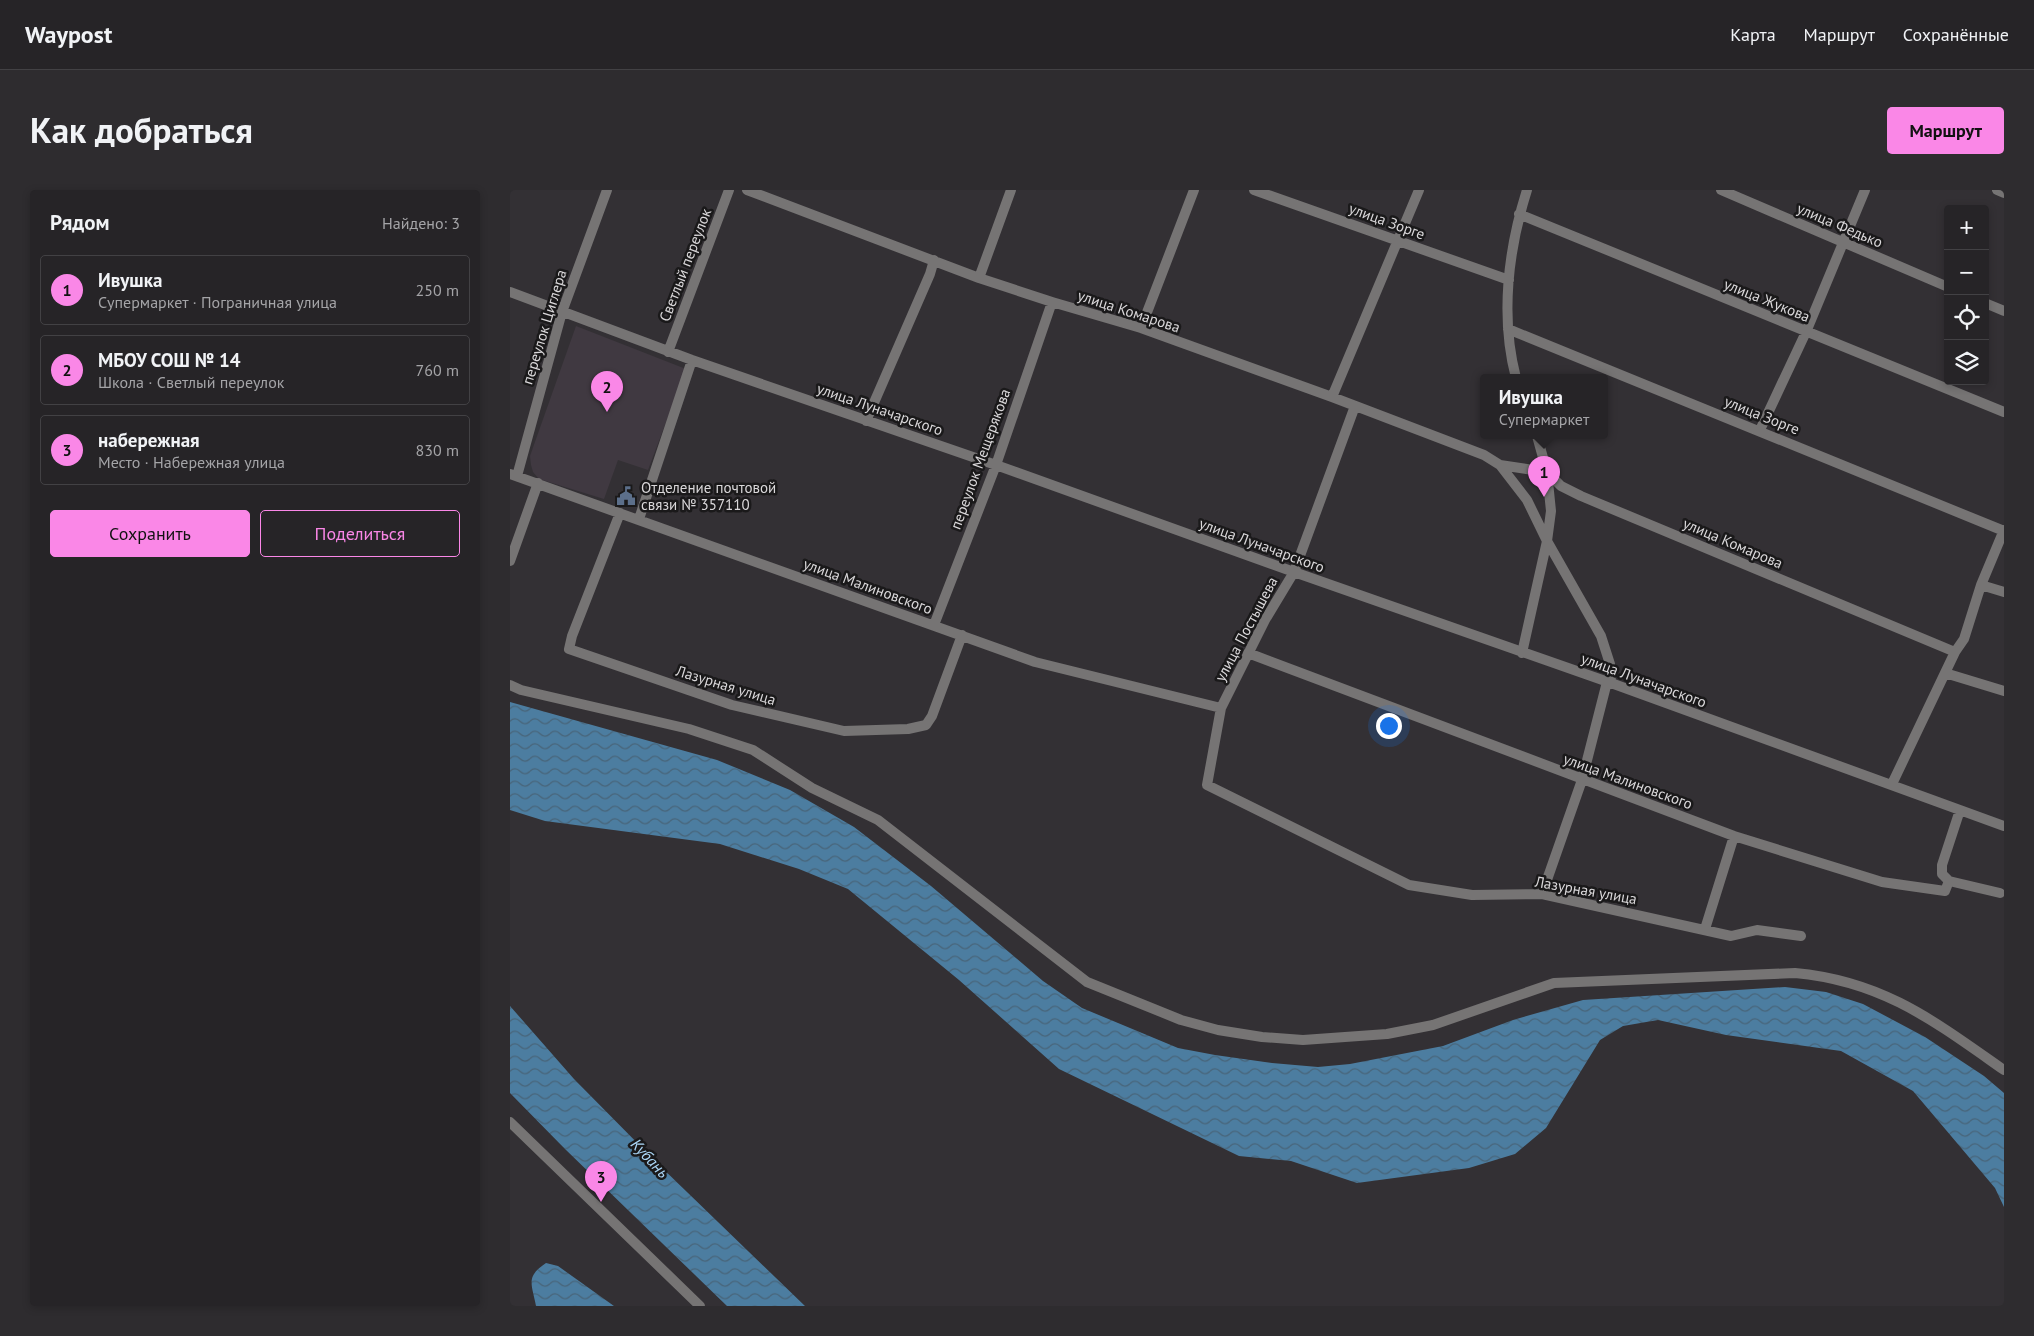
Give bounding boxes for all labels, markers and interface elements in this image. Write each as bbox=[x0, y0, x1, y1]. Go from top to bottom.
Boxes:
text: Waypost bbox=[25, 19, 112, 50]
text: Карта bbox=[1730, 23, 1776, 46]
text: Маршрут bbox=[1804, 23, 1875, 46]
text: Сохранённые bbox=[1903, 23, 2009, 46]
text: Как добраться bbox=[30, 107, 253, 153]
button: Маршрут bbox=[1887, 107, 2004, 154]
street label: улица Зорге bbox=[1346, 198, 1428, 244]
street label: улица Федько bbox=[1794, 198, 1886, 252]
street label: Светлый переулок bbox=[655, 205, 716, 324]
map controls bbox=[1944, 205, 1989, 385]
button: + bbox=[1944, 205, 1989, 250]
text: Рядом bbox=[50, 209, 109, 236]
text: Найдено: 3 bbox=[382, 213, 460, 233]
button: − bbox=[1944, 250, 1989, 295]
street label: переулок Циглера bbox=[518, 267, 570, 387]
text: Ивушка bbox=[98, 268, 162, 292]
street label: улица Жукова bbox=[1721, 274, 1813, 326]
text: 1 bbox=[62, 280, 72, 300]
text: 250 m bbox=[416, 280, 459, 300]
street label: улица Комарова bbox=[1075, 285, 1183, 337]
text: Супермаркет · Пограничная улица bbox=[98, 292, 337, 312]
button: locate bbox=[1944, 295, 1989, 340]
button: layers bbox=[1944, 340, 1989, 385]
text: МБОУ СОШ № 14 bbox=[98, 348, 241, 372]
text: 2 bbox=[62, 360, 72, 380]
text: 760 m bbox=[416, 360, 459, 380]
pin: 2 bbox=[591, 371, 623, 412]
text: Школа · Светлый переулок bbox=[98, 372, 284, 392]
popup bbox=[1480, 374, 1608, 439]
street label: улица Луначарского bbox=[815, 379, 945, 439]
text: Ивушка bbox=[1499, 385, 1563, 409]
street label: переулок Мещерякова bbox=[946, 386, 1014, 532]
street label: улица Зорге bbox=[1722, 391, 1802, 439]
text: Супермаркет bbox=[1499, 409, 1589, 429]
text: набережная bbox=[98, 428, 200, 452]
text: 3 bbox=[62, 440, 72, 460]
text: 830 m bbox=[416, 440, 459, 460]
text: Место · Набережная улица bbox=[98, 452, 285, 472]
pin: 1 bbox=[1528, 456, 1560, 497]
place label: Отделение почтовой связи № 357110 bbox=[641, 478, 776, 514]
public building icon: Отделение почтовой связи № 357110 bbox=[615, 485, 637, 507]
button: Сохранить bbox=[50, 510, 250, 557]
button: Поделиться bbox=[260, 510, 460, 557]
street label: улица Комарова bbox=[1680, 513, 1786, 573]
street label: улица Луначарского bbox=[1197, 514, 1327, 576]
street label: улица Малиновского bbox=[801, 554, 935, 618]
street label: улица Постышева bbox=[1210, 573, 1282, 685]
street label: улица Луначарского bbox=[1579, 649, 1709, 711]
street label: Лазурная улица bbox=[673, 661, 778, 709]
your location bbox=[1376, 713, 1402, 739]
street label: улица Малиновского bbox=[1561, 749, 1695, 813]
street label: Лазурная улица bbox=[1532, 871, 1639, 908]
water label: Кубань bbox=[627, 1134, 673, 1182]
pin: 3 bbox=[585, 1161, 617, 1202]

